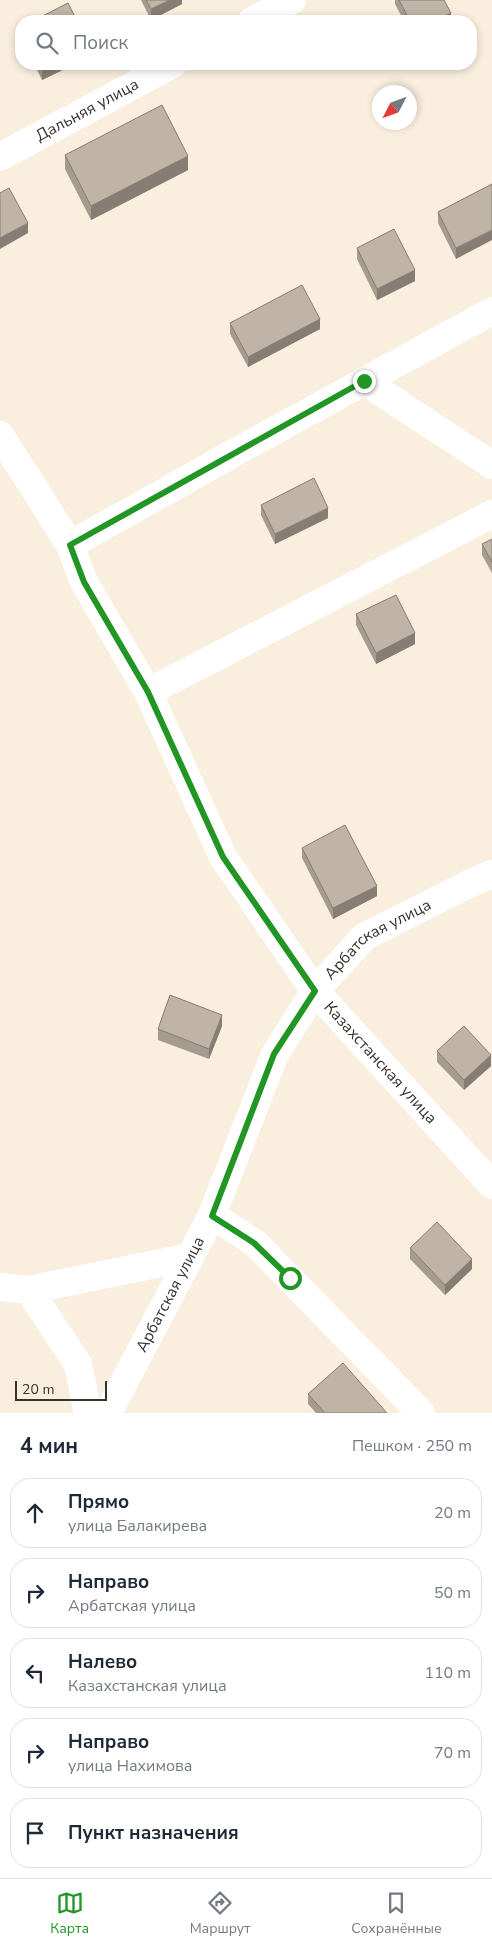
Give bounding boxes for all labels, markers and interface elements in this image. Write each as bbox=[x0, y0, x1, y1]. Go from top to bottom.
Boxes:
search box bbox=[15, 15, 477, 70]
icon: search bbox=[33, 29, 61, 57]
text: Поиск bbox=[73, 30, 128, 56]
street label: Дальняя улица bbox=[32, 73, 143, 147]
north arrow bbox=[372, 85, 417, 130]
route end bbox=[353, 370, 376, 393]
street label: Арбатская улица bbox=[320, 894, 435, 984]
street label: Казахстанская улица bbox=[319, 997, 442, 1129]
street label: Арбатская улица bbox=[131, 1233, 210, 1356]
route start bbox=[279, 1267, 302, 1290]
scale bar bbox=[15, 1378, 108, 1401]
text: 20 m bbox=[22, 1380, 54, 1399]
text: 4 мин bbox=[20, 1432, 78, 1460]
text: Пешком · 250 m bbox=[352, 1435, 472, 1457]
text: Прямо bbox=[68, 1489, 129, 1515]
icon: ahead bbox=[21, 1499, 49, 1527]
text: 20 m bbox=[434, 1502, 471, 1524]
text: улица Балакирева bbox=[68, 1515, 207, 1537]
text: Направо bbox=[68, 1569, 149, 1595]
icon: right bbox=[21, 1579, 49, 1607]
text: 50 m bbox=[434, 1582, 471, 1604]
text: Арбатская улица bbox=[68, 1595, 196, 1617]
text: Налево bbox=[68, 1649, 137, 1675]
icon: left bbox=[21, 1659, 49, 1687]
text: 110 m bbox=[424, 1662, 471, 1684]
text: Казахстанская улица bbox=[68, 1675, 227, 1697]
text: Направо bbox=[68, 1729, 149, 1755]
icon: right bbox=[21, 1739, 49, 1767]
text: 70 m bbox=[434, 1742, 471, 1764]
text: улица Нахимова bbox=[68, 1755, 192, 1777]
icon: arrive bbox=[21, 1819, 49, 1847]
text: Пункт назначения bbox=[68, 1820, 239, 1846]
tab: Карта bbox=[50, 1889, 89, 1938]
tab: Маршрут bbox=[190, 1889, 250, 1938]
tab: Сохранённые bbox=[351, 1889, 442, 1938]

